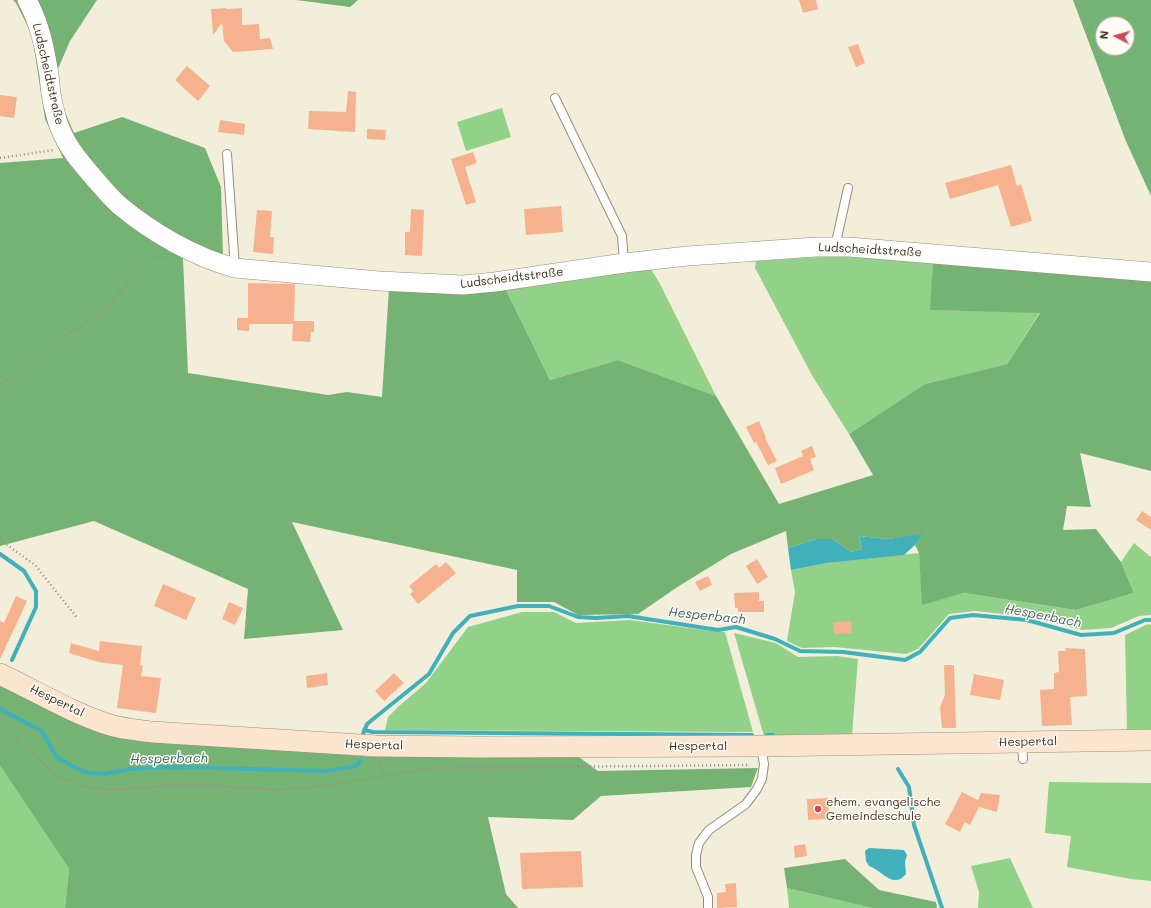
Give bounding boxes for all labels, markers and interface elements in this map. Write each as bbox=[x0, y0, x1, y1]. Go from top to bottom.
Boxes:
north arrow bbox=[1095, 16, 1135, 56]
street label: Ludscheidtstraße bbox=[29, 22, 67, 126]
text: N bbox=[1096, 30, 1111, 40]
street label: Ludscheidtstraße bbox=[818, 240, 922, 260]
street label: Ludscheidtstraße bbox=[460, 265, 564, 291]
water label: Hesperbach bbox=[1003, 601, 1083, 631]
water label: Hesperbach bbox=[668, 604, 746, 628]
street label: Hespertal bbox=[28, 682, 86, 720]
street label: Hespertal bbox=[999, 734, 1057, 750]
street label: Hespertal bbox=[345, 737, 403, 753]
street label: Hespertal bbox=[669, 739, 727, 753]
water label: Hesperbach bbox=[130, 751, 208, 767]
place label: ehem. evangelische Gemeindeschule bbox=[826, 795, 941, 823]
marker: ehem. evangelische Gemeindeschule bbox=[813, 804, 823, 814]

